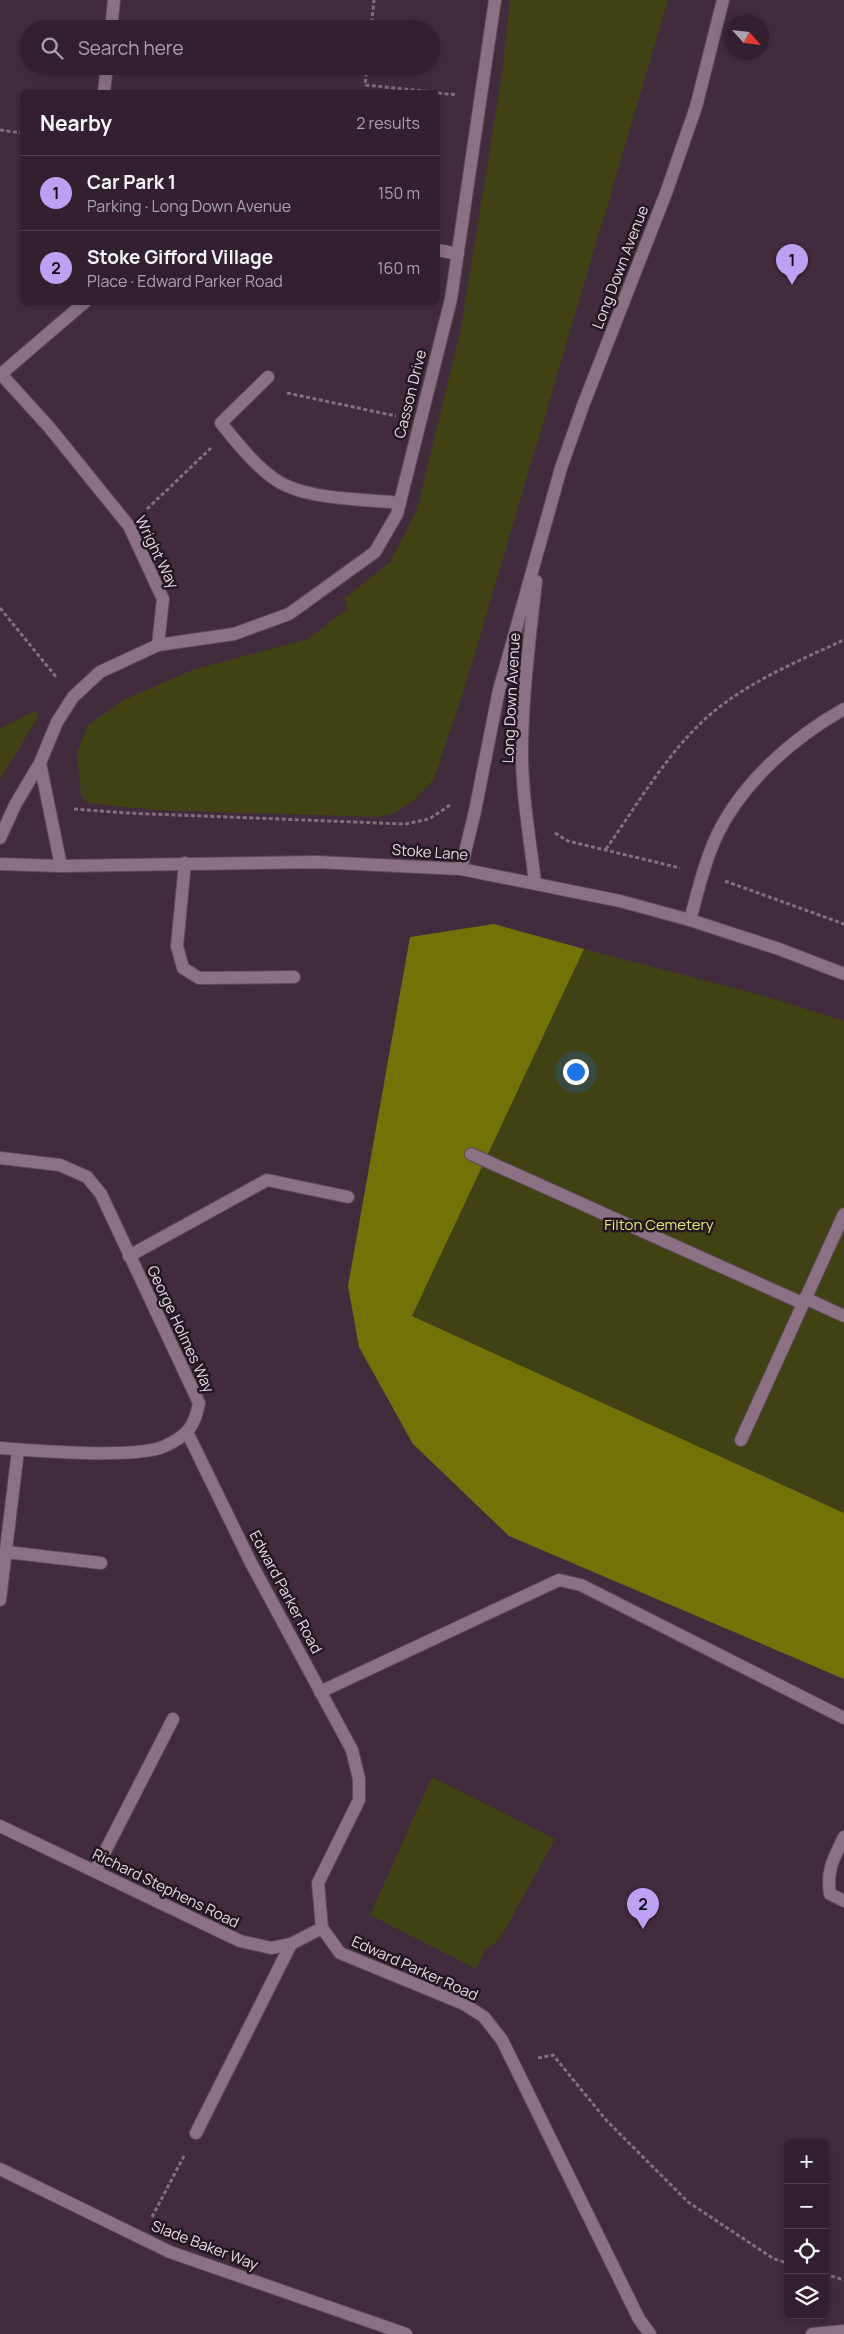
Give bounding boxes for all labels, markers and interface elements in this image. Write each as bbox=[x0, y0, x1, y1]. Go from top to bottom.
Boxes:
north arrow bbox=[724, 15, 769, 60]
search box bbox=[20, 20, 440, 75]
icon: search bbox=[38, 34, 66, 62]
text: Search here bbox=[78, 35, 184, 61]
text: Nearby bbox=[40, 109, 112, 137]
text: 2 results bbox=[356, 112, 420, 134]
text: Car Park 1 bbox=[87, 169, 176, 195]
text: 1 bbox=[52, 182, 60, 204]
text: 150 m bbox=[378, 182, 420, 204]
text: Parking · Long Down Avenue bbox=[87, 195, 291, 217]
street label: Long Down Avenue bbox=[587, 202, 653, 332]
text: Stoke Gifford Village bbox=[87, 244, 273, 270]
pin: 1 bbox=[776, 244, 808, 285]
text: 2 bbox=[51, 257, 61, 279]
text: 160 m bbox=[377, 257, 420, 279]
text: Place · Edward Parker Road bbox=[87, 270, 283, 292]
street label: Casson Drive bbox=[389, 347, 431, 441]
street label: Wright Way bbox=[130, 512, 184, 592]
street label: Long Down Avenue bbox=[497, 632, 525, 764]
street label: Stoke Lane bbox=[391, 839, 469, 865]
your location bbox=[563, 1059, 589, 1085]
park label: Filton Cemetery bbox=[604, 1214, 714, 1235]
street label: George Holmes Way bbox=[142, 1262, 220, 1396]
street label: Edward Parker Road bbox=[245, 1527, 327, 1657]
street label: Richard Stephens Road bbox=[89, 1843, 243, 1933]
pin: 2 bbox=[627, 1888, 659, 1929]
street label: Edward Parker Road bbox=[348, 1931, 482, 2005]
map controls bbox=[784, 2139, 829, 2319]
button: + bbox=[784, 2139, 829, 2184]
button: − bbox=[784, 2184, 829, 2229]
street label: Slade Baker Way bbox=[149, 2215, 262, 2275]
button: locate bbox=[784, 2229, 829, 2274]
button: layers bbox=[784, 2274, 829, 2319]

